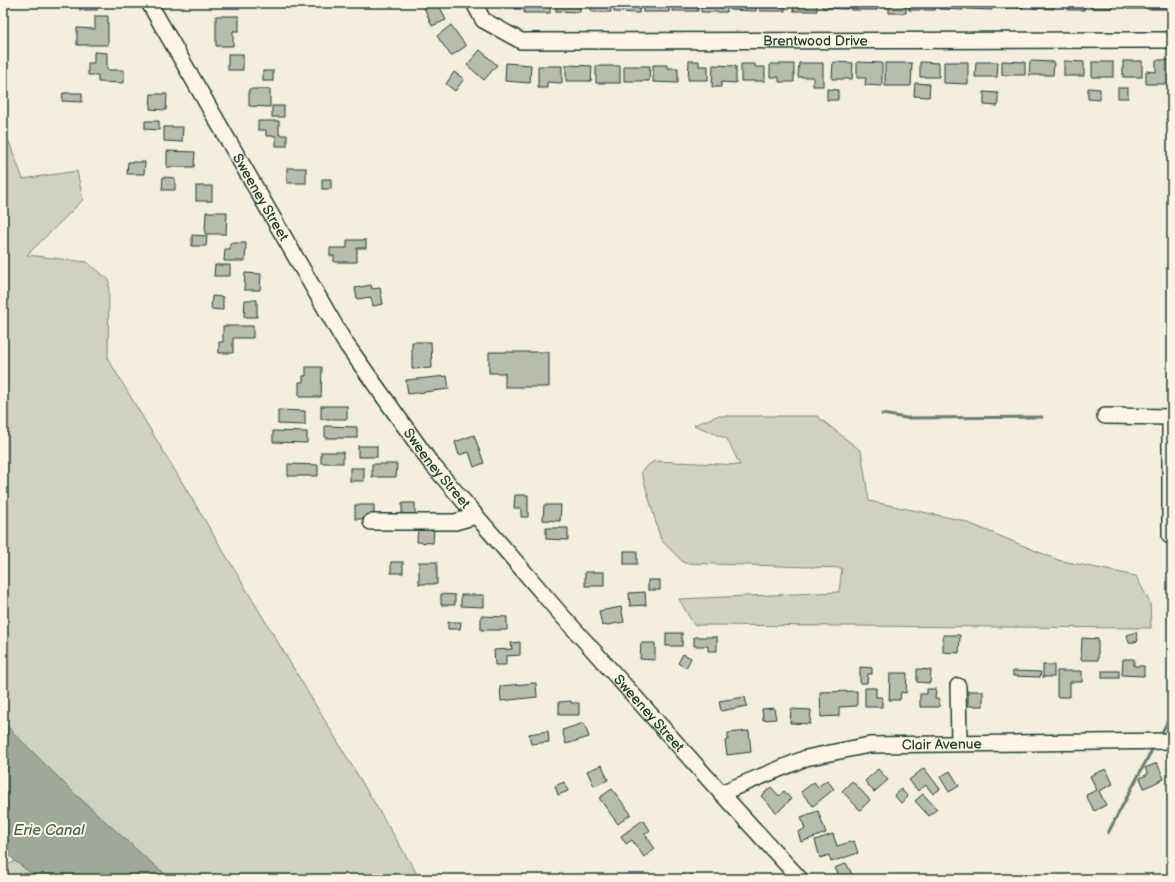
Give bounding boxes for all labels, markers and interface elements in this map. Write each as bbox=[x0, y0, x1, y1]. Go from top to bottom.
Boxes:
street label: Brentwood Drive bbox=[763, 32, 868, 50]
street label: Sweeney Street bbox=[229, 151, 293, 245]
street label: Sweeney Street bbox=[400, 425, 474, 513]
street label: Sweeney Street bbox=[610, 671, 688, 756]
street label: Clair Avenue bbox=[902, 736, 982, 754]
water label: Erie Canal bbox=[14, 821, 85, 840]

